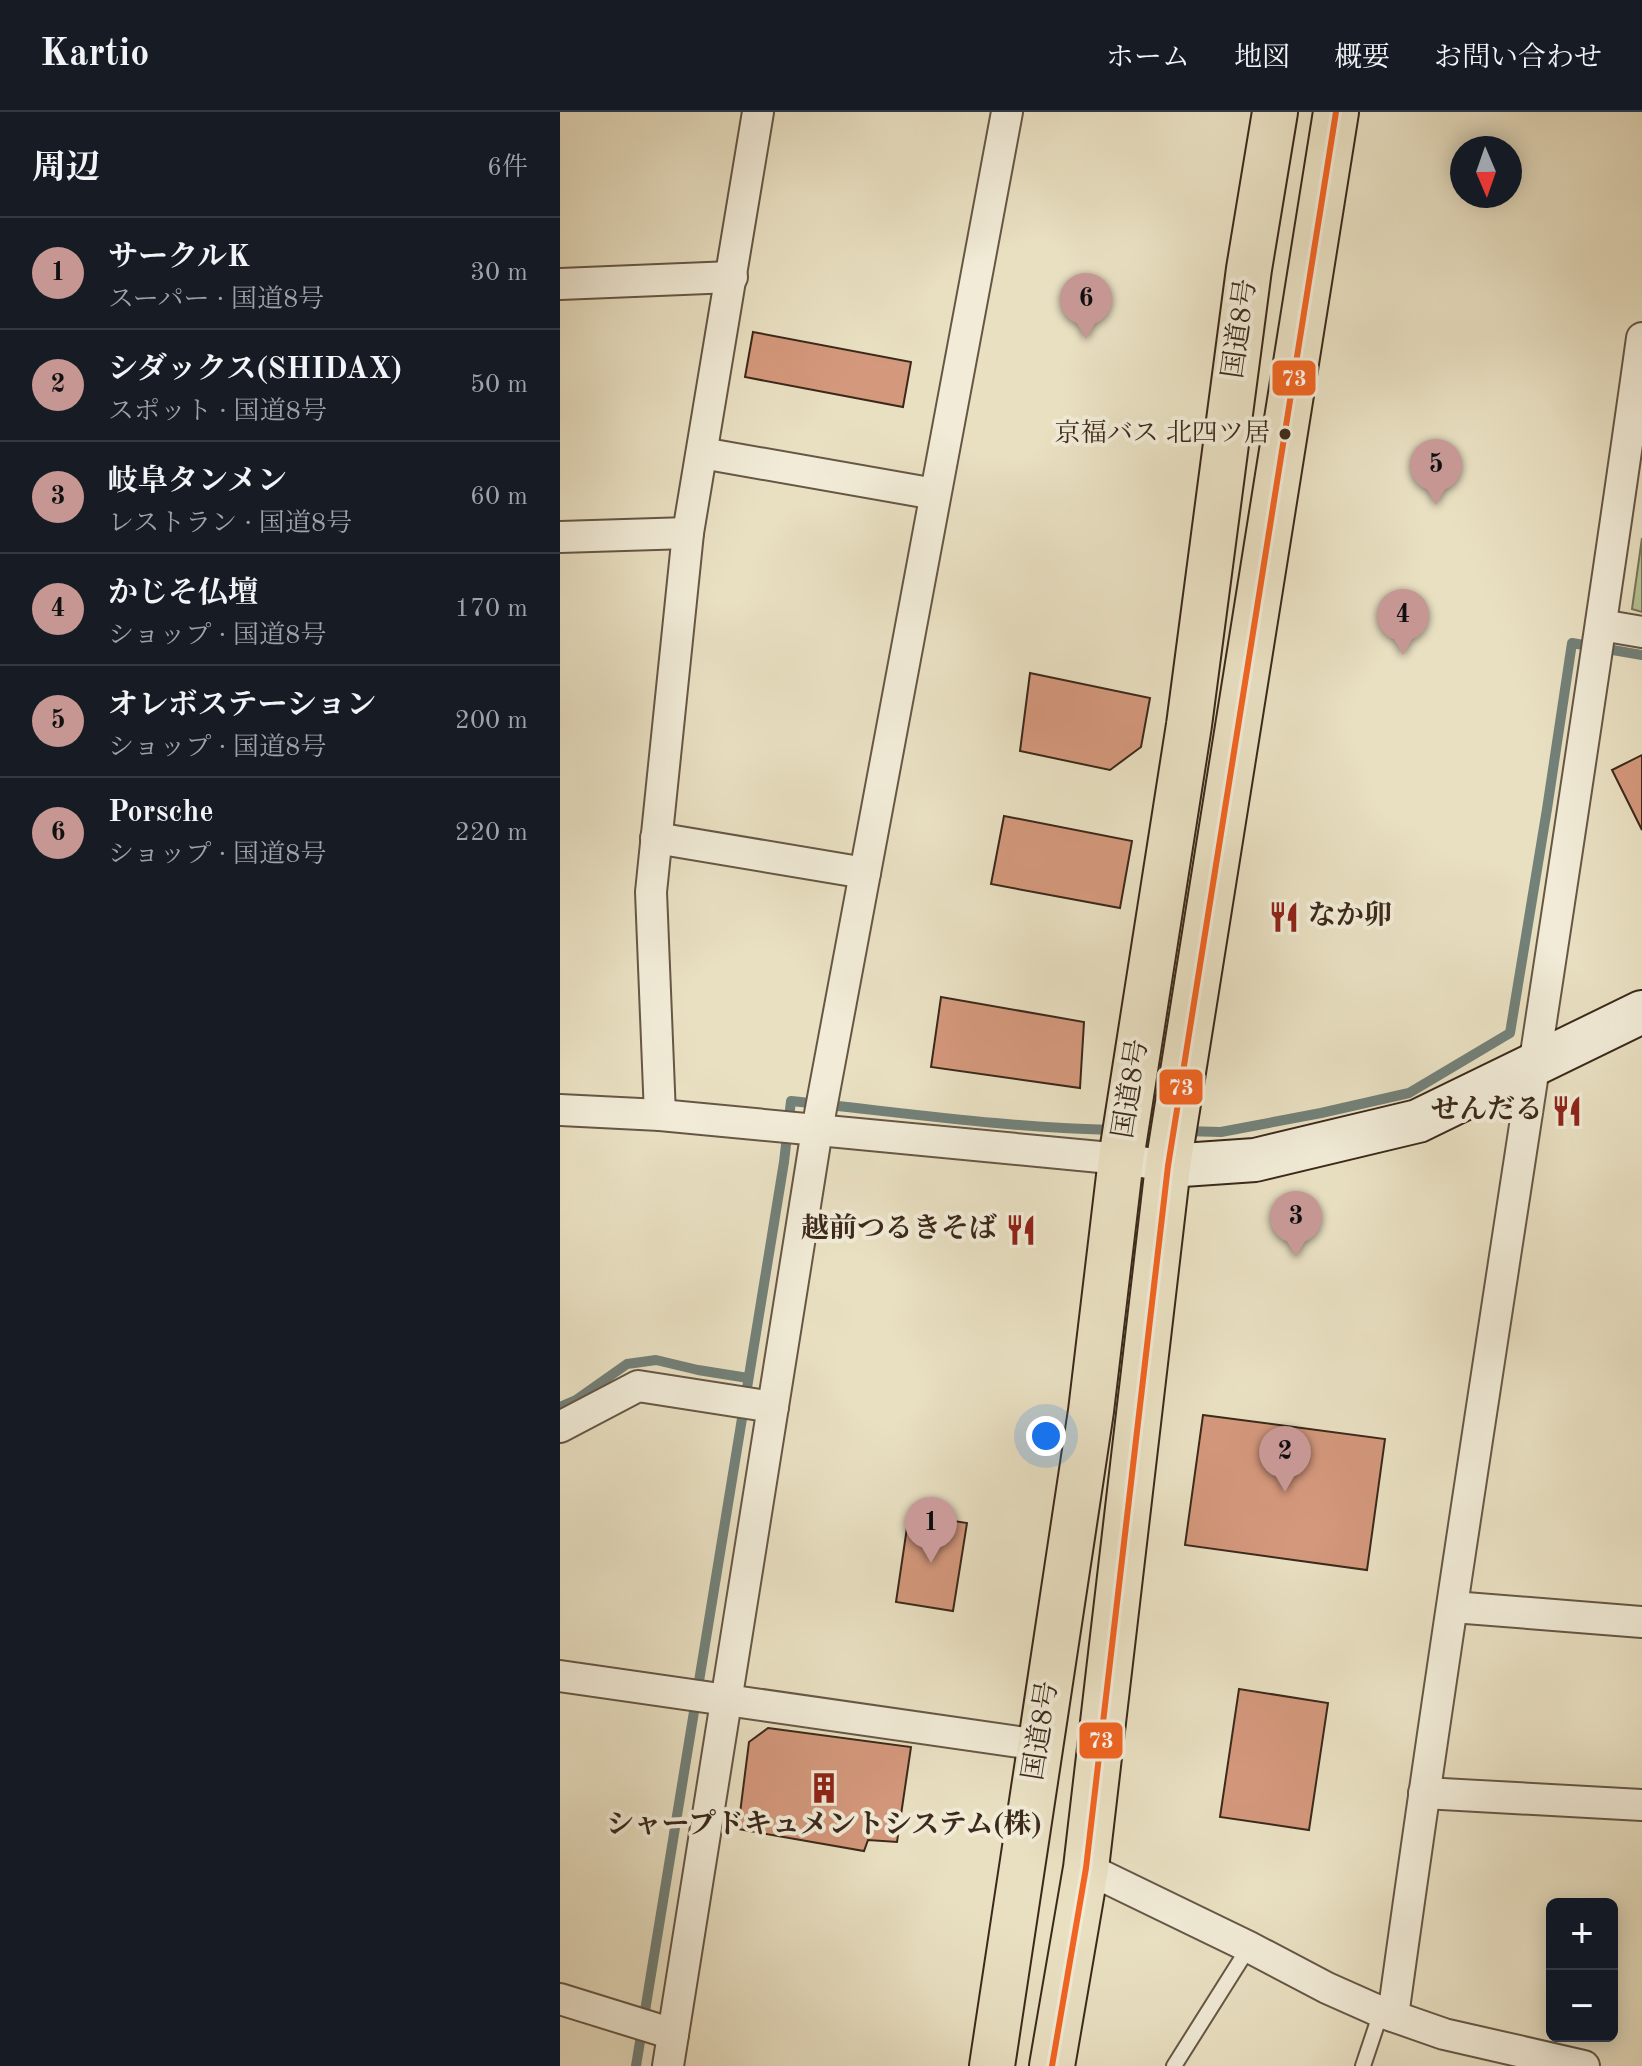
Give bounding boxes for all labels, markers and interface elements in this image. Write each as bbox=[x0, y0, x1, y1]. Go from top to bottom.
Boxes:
text: Kartio bbox=[40, 36, 149, 74]
text: ホーム bbox=[1106, 45, 1190, 73]
text: 地図 bbox=[1234, 45, 1290, 73]
text: 概要 bbox=[1334, 45, 1390, 73]
text: お問い合わせ bbox=[1434, 45, 1602, 73]
north arrow bbox=[1450, 136, 1522, 208]
text: 周辺 bbox=[32, 152, 100, 186]
text: 6件 bbox=[487, 155, 528, 181]
text: サークルK bbox=[108, 243, 250, 273]
text: 1 bbox=[50, 260, 66, 286]
text: 30 m bbox=[470, 260, 528, 286]
pin: 6 bbox=[1060, 273, 1112, 339]
street label: 国道8号 bbox=[1217, 277, 1262, 381]
text: スーパー · 国道8号 bbox=[108, 287, 324, 313]
text: シダックス(SHIDAX) bbox=[108, 355, 402, 385]
line badge: 73 bbox=[1271, 359, 1317, 397]
text: 73 bbox=[1281, 369, 1307, 391]
text: 2 bbox=[50, 372, 66, 398]
text: 50 m bbox=[470, 372, 528, 398]
text: スポット · 国道8号 bbox=[108, 399, 327, 425]
place label: 京福バス 北四ツ居 bbox=[1055, 419, 1270, 447]
marker: 京福バス 北四ツ居 bbox=[1277, 426, 1293, 442]
pin: 5 bbox=[1410, 439, 1462, 505]
text: 岐阜タンメン bbox=[108, 467, 287, 497]
text: 3 bbox=[50, 484, 66, 510]
text: 60 m bbox=[470, 484, 528, 510]
text: レストラン · 国道8号 bbox=[108, 511, 352, 537]
text: かじそ仏壇 bbox=[108, 579, 258, 609]
pin: 4 bbox=[1377, 589, 1429, 655]
text: 4 bbox=[50, 596, 66, 622]
text: 170 m bbox=[455, 596, 528, 622]
text: ショップ · 国道8号 bbox=[108, 623, 326, 649]
text: オレボステーション bbox=[108, 691, 376, 721]
text: 5 bbox=[50, 708, 66, 734]
text: 200 m bbox=[455, 708, 528, 734]
text: ショップ · 国道8号 bbox=[108, 735, 326, 761]
text: Porsche bbox=[108, 798, 214, 828]
text: 6 bbox=[50, 820, 66, 846]
text: 220 m bbox=[455, 820, 528, 846]
text: ショップ · 国道8号 bbox=[108, 842, 326, 868]
restaurant icon: なか卯 bbox=[1267, 900, 1301, 934]
place label: なか卯 bbox=[1308, 900, 1392, 931]
street label: 国道8号 bbox=[1107, 1037, 1154, 1141]
line badge: 73 bbox=[1158, 1068, 1204, 1106]
text: 73 bbox=[1168, 1078, 1194, 1100]
restaurant icon: せんだる bbox=[1550, 1094, 1584, 1128]
place label: せんだる bbox=[1431, 1095, 1543, 1125]
pin: 3 bbox=[1270, 1191, 1322, 1257]
place label: 越前つるきそば bbox=[801, 1212, 997, 1244]
restaurant icon: 越前つるきそば bbox=[1004, 1213, 1038, 1247]
your location bbox=[1026, 1416, 1066, 1456]
pin: 2 bbox=[1259, 1426, 1311, 1492]
pin: 1 bbox=[905, 1497, 957, 1563]
street label: 国道8号 bbox=[1017, 1679, 1064, 1783]
line badge: 73 bbox=[1078, 1721, 1124, 1760]
text: 73 bbox=[1088, 1731, 1114, 1753]
building icon: シャープドキュメントシステム(株) bbox=[807, 1771, 841, 1805]
place label: シャープドキュメントシステム(株) bbox=[606, 1809, 1042, 1840]
map controls bbox=[1546, 1898, 1618, 2042]
button: + bbox=[1546, 1898, 1618, 1970]
button: − bbox=[1546, 1970, 1618, 2042]

